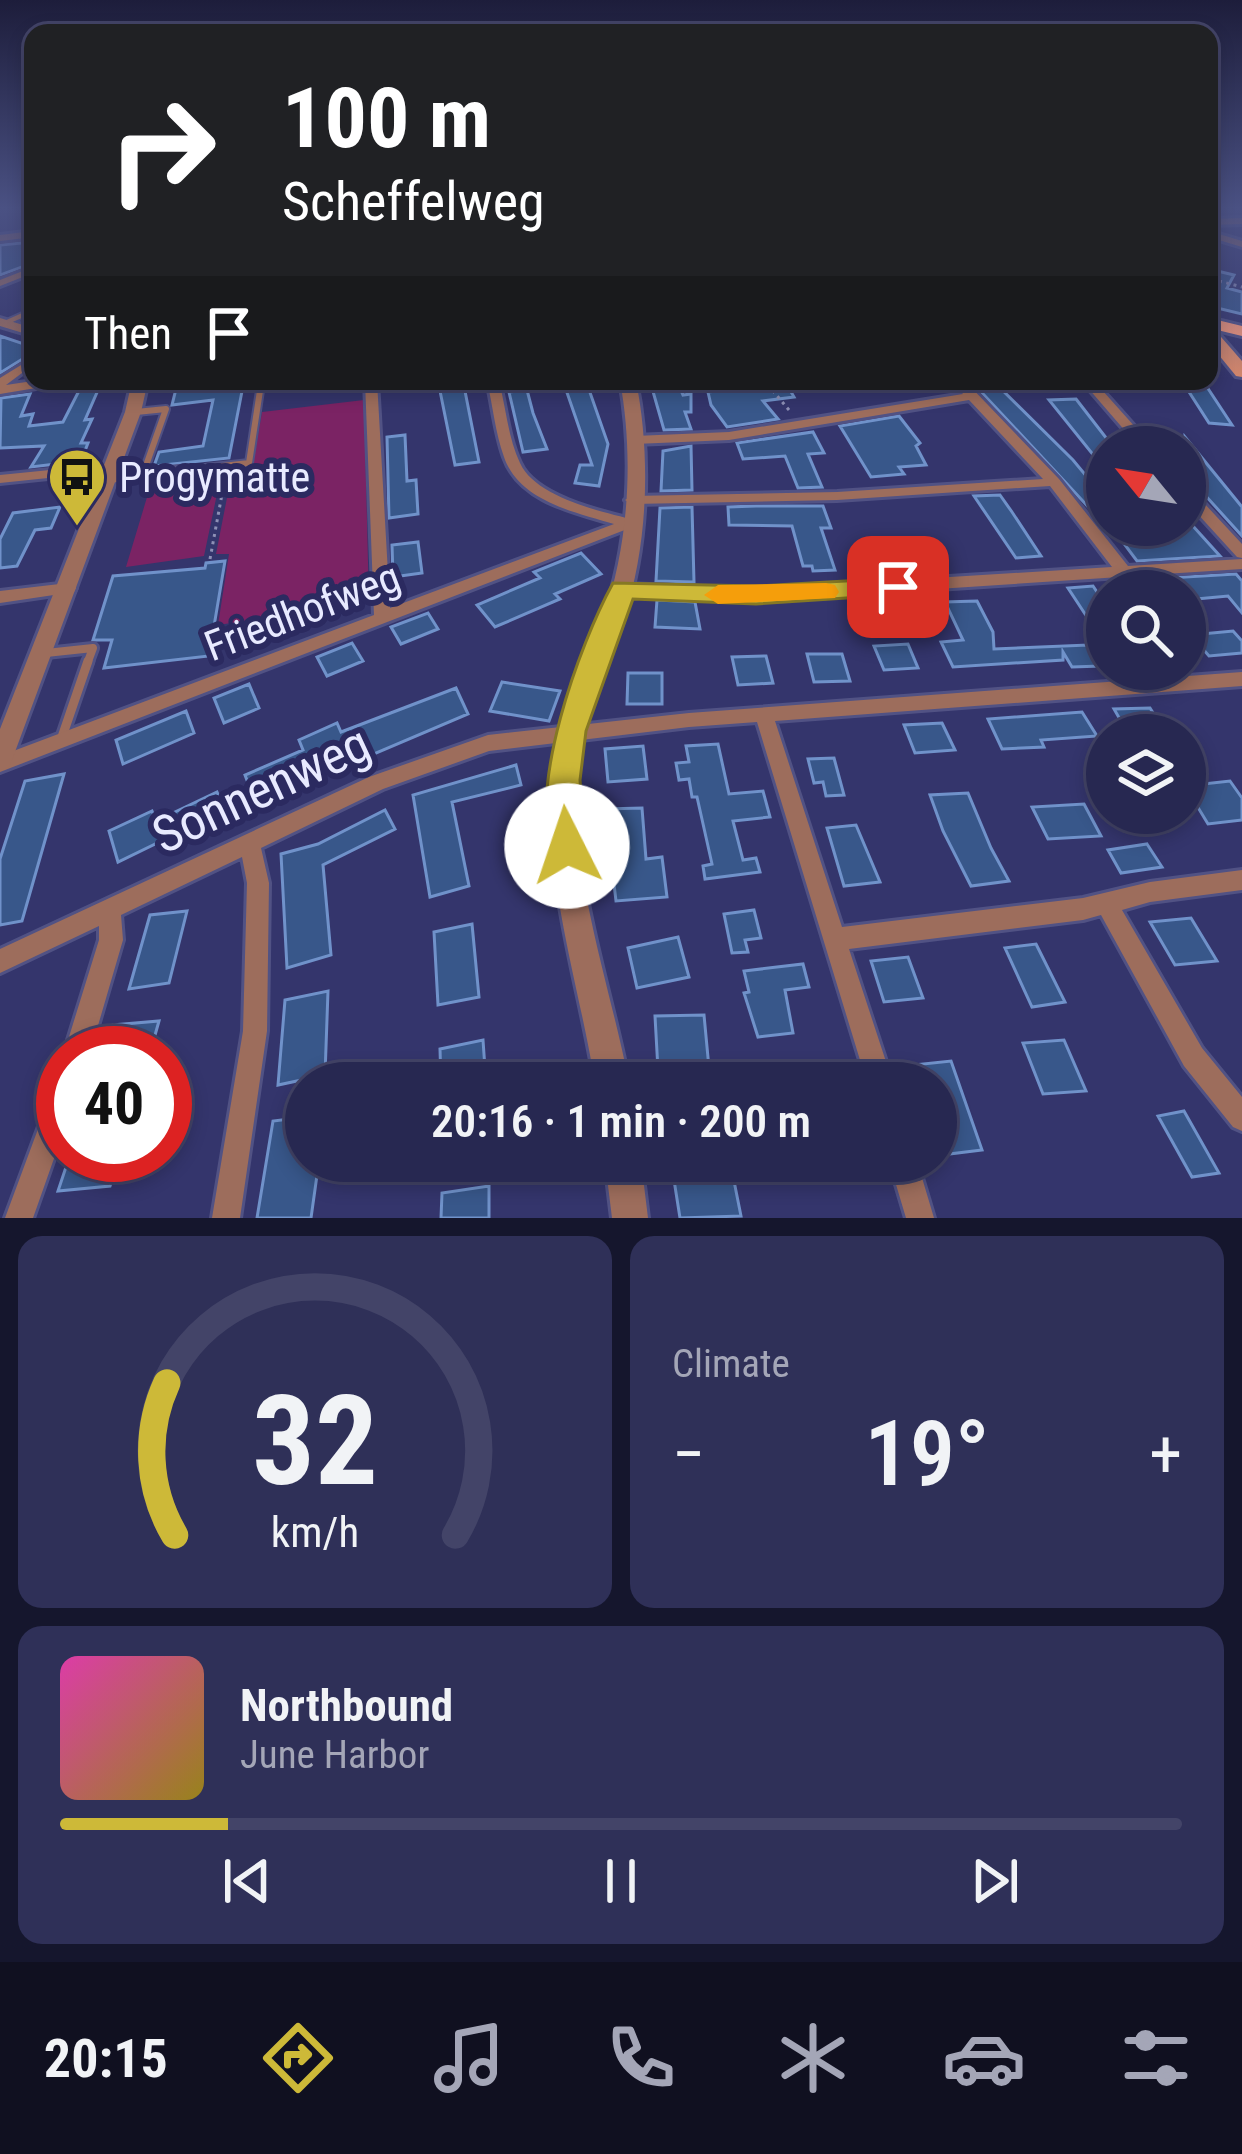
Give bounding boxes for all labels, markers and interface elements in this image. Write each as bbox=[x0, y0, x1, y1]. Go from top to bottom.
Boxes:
text: 100 m bbox=[282, 69, 491, 168]
icon: right bbox=[84, 72, 240, 228]
text: Scheffelweg bbox=[282, 170, 545, 233]
icon: arrive bbox=[196, 300, 262, 366]
text: Then bbox=[84, 307, 172, 360]
north arrow bbox=[1086, 426, 1206, 546]
map controls bbox=[1086, 426, 1206, 834]
bus stop icon: Progymatte bbox=[46, 446, 108, 528]
place label: Progymatte bbox=[119, 453, 310, 502]
pin bbox=[847, 536, 949, 638]
street label: Friedhofweg bbox=[198, 552, 407, 671]
icon: arrive bbox=[865, 554, 931, 620]
button: search bbox=[1086, 570, 1206, 690]
street label: Sonnenweg bbox=[143, 714, 379, 865]
button: layers bbox=[1086, 714, 1206, 834]
position arrow bbox=[504, 783, 630, 909]
speed limit sign: 40 bbox=[36, 1026, 192, 1182]
text: 20:16 · 1 min · 200 m bbox=[431, 1095, 811, 1148]
text: Climate bbox=[672, 1341, 790, 1387]
text: 32 bbox=[252, 1368, 378, 1514]
text: 19° bbox=[864, 1402, 990, 1507]
text: − bbox=[672, 1416, 705, 1493]
text: + bbox=[1149, 1416, 1182, 1493]
text: km/h bbox=[271, 1507, 359, 1557]
text: Northbound bbox=[240, 1679, 453, 1732]
text: June Harbor bbox=[240, 1732, 429, 1778]
icon: previous bbox=[214, 1848, 280, 1914]
icon: pause bbox=[588, 1848, 654, 1914]
icon: next bbox=[962, 1848, 1028, 1914]
icon: directions bbox=[256, 2016, 340, 2100]
icon: music bbox=[427, 2016, 511, 2100]
icon: phone bbox=[599, 2016, 683, 2100]
icon: climate bbox=[771, 2016, 855, 2100]
icon: car bbox=[942, 2016, 1026, 2100]
icon: filters bbox=[1114, 2016, 1198, 2100]
text: 20:15 bbox=[44, 2027, 168, 2090]

